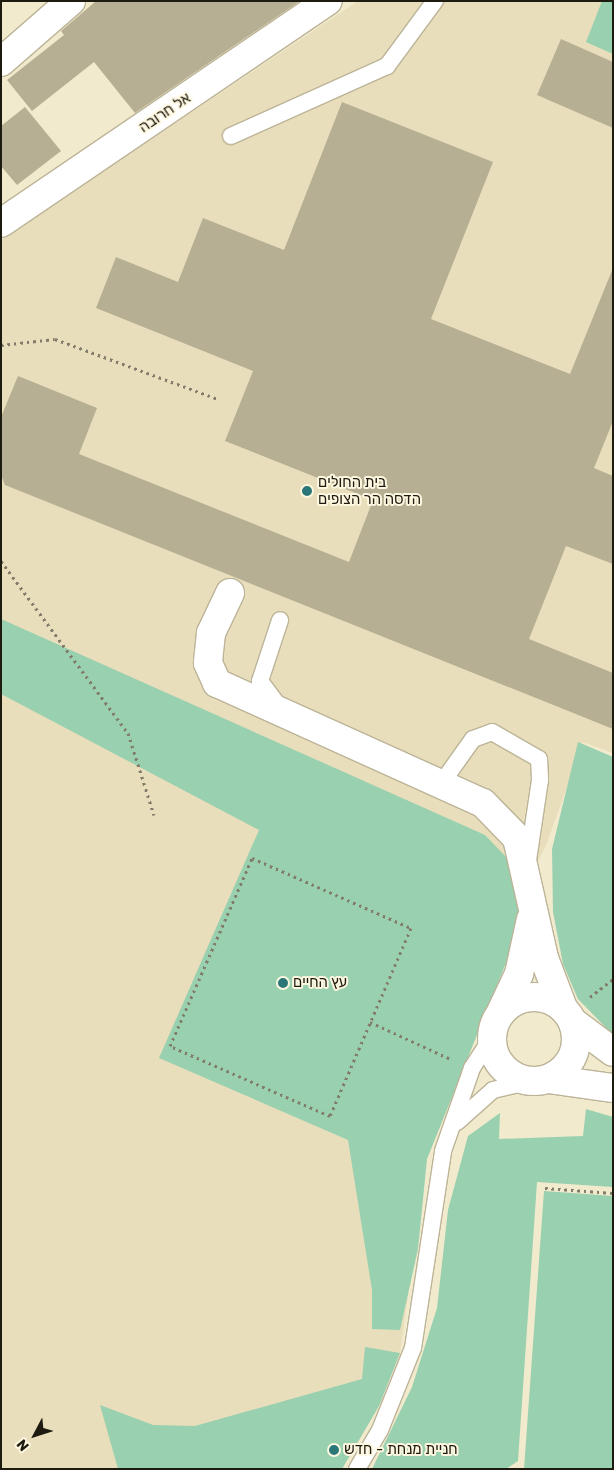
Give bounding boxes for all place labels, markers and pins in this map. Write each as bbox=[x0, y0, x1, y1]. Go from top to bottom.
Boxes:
place label: בית החולים הדסה הר הצופים bbox=[318, 473, 421, 508]
marker: בית החולים הדסה הר הצופים bbox=[300, 484, 314, 498]
place label: עץ החיים bbox=[293, 974, 348, 992]
marker: עץ החיים bbox=[277, 977, 289, 989]
place label: חניית מנחת - חדש bbox=[344, 1441, 458, 1459]
marker: חניית מנחת - חדש bbox=[328, 1444, 340, 1456]

